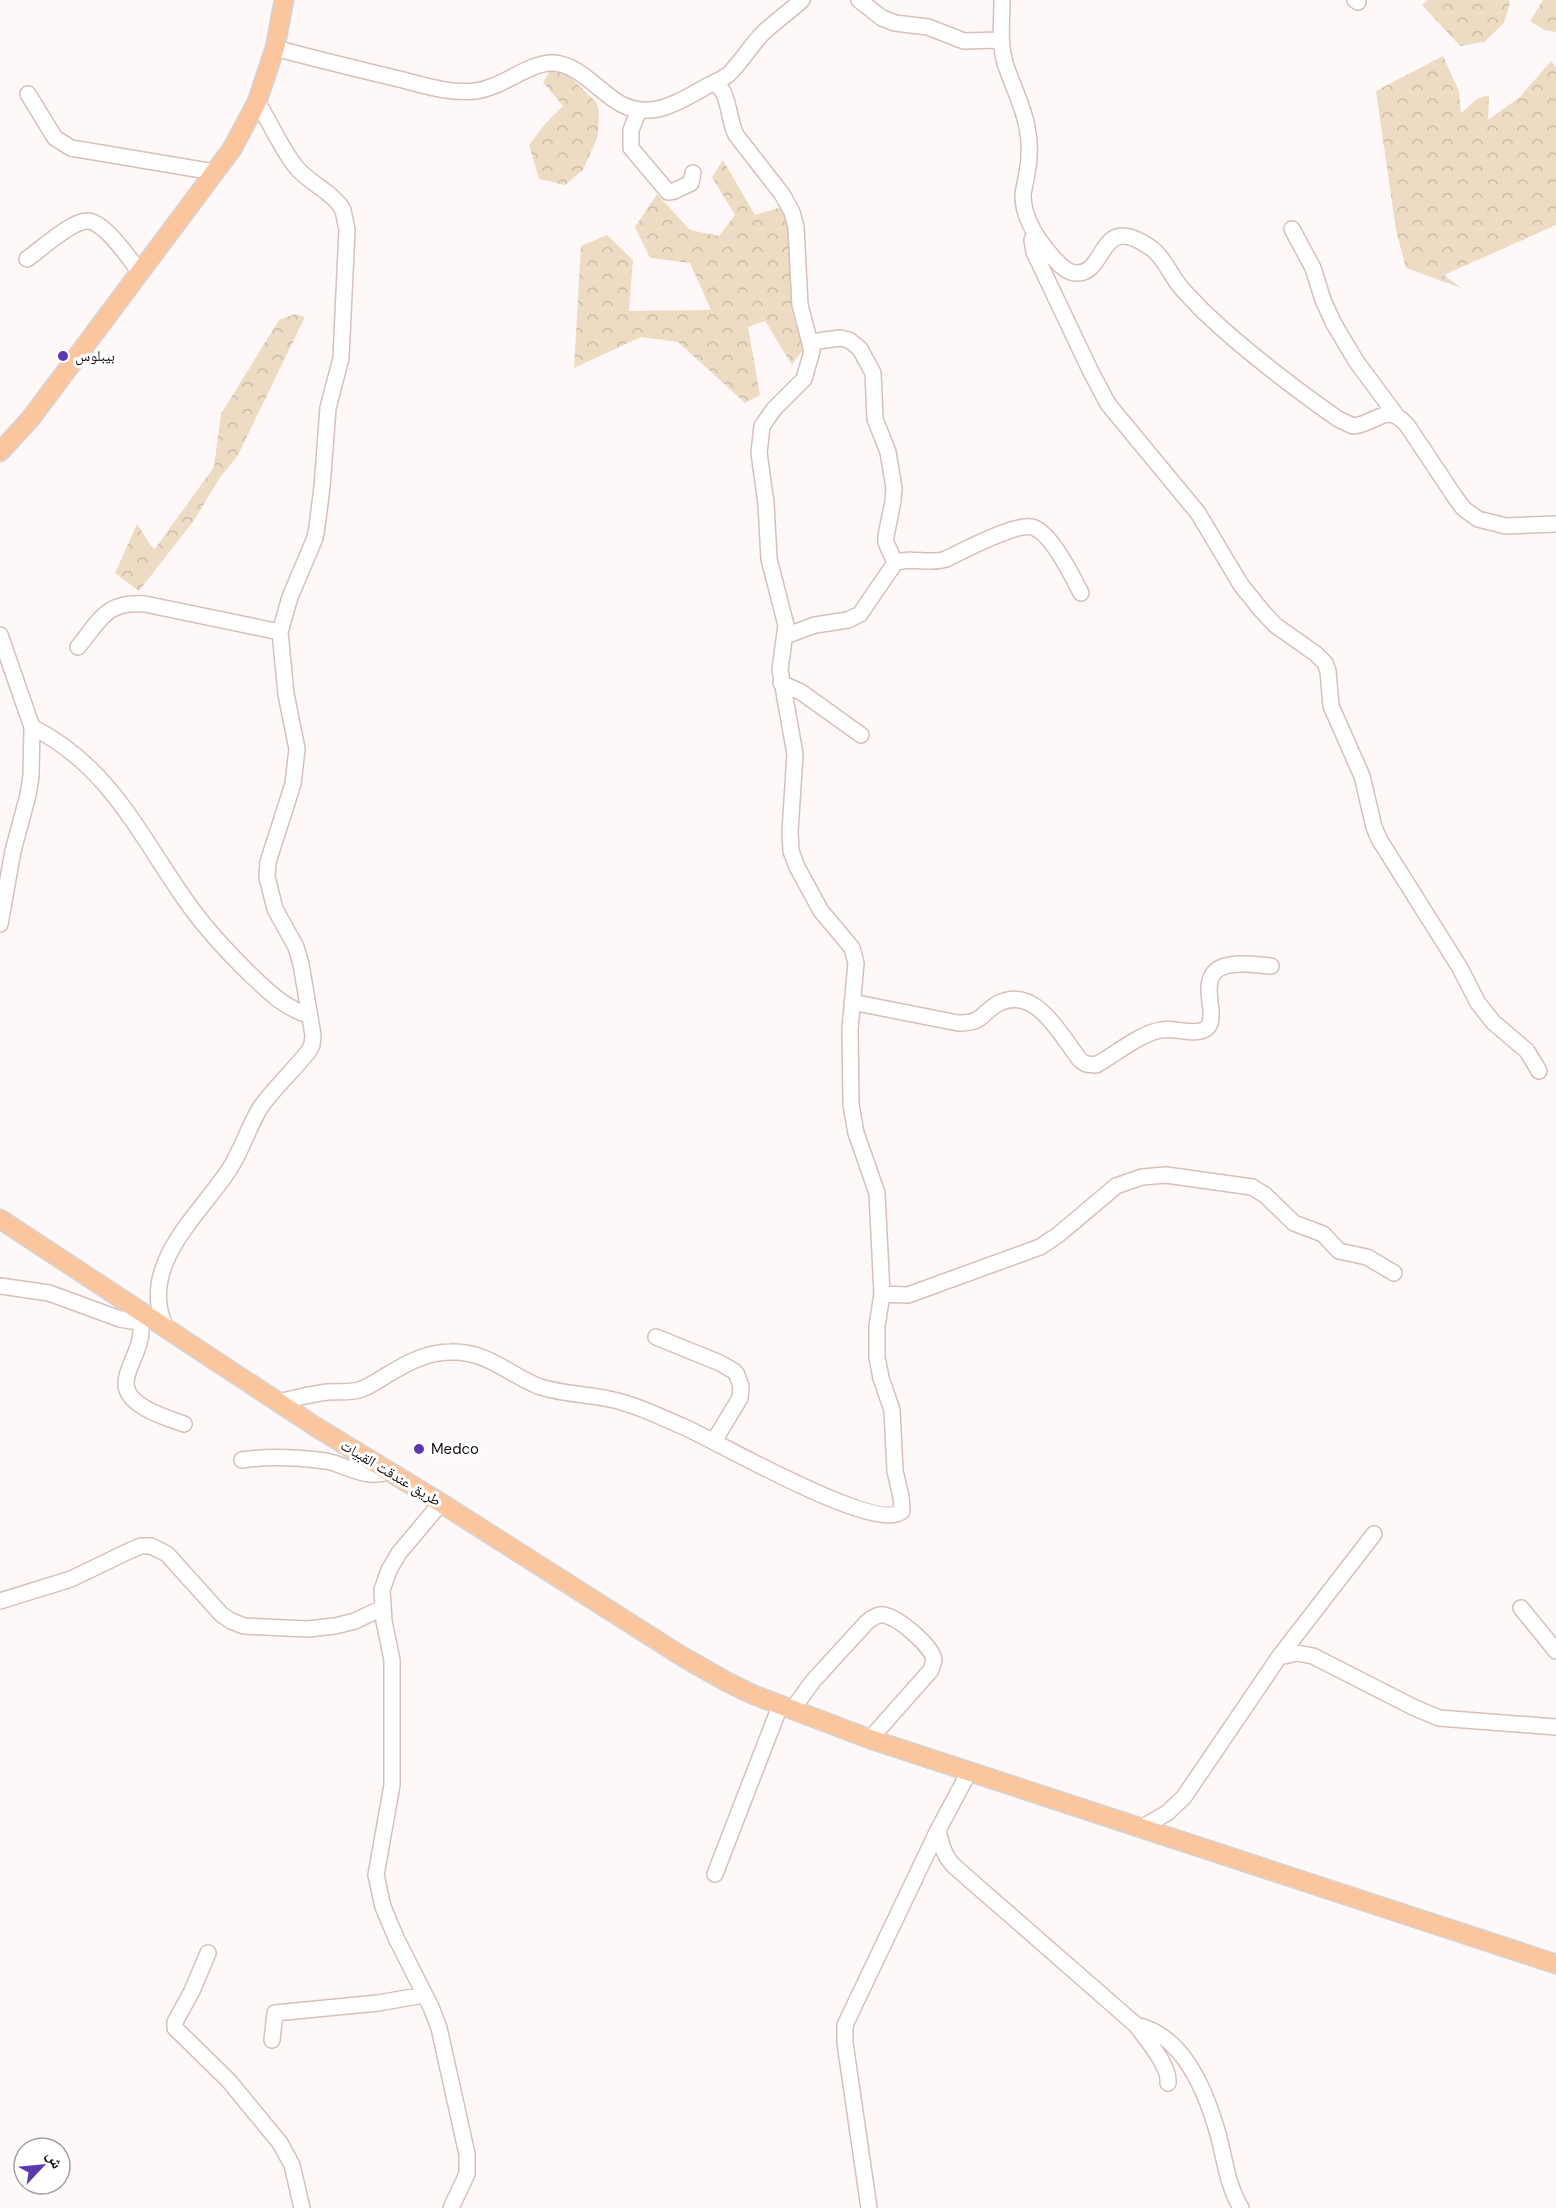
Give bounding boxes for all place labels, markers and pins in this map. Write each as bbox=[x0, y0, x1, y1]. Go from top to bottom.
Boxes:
place label: بيبلوس bbox=[75, 346, 115, 366]
marker: بيبلوس bbox=[56, 349, 70, 363]
place label: Medco bbox=[431, 1439, 479, 1459]
marker: Medco bbox=[412, 1442, 426, 1456]

